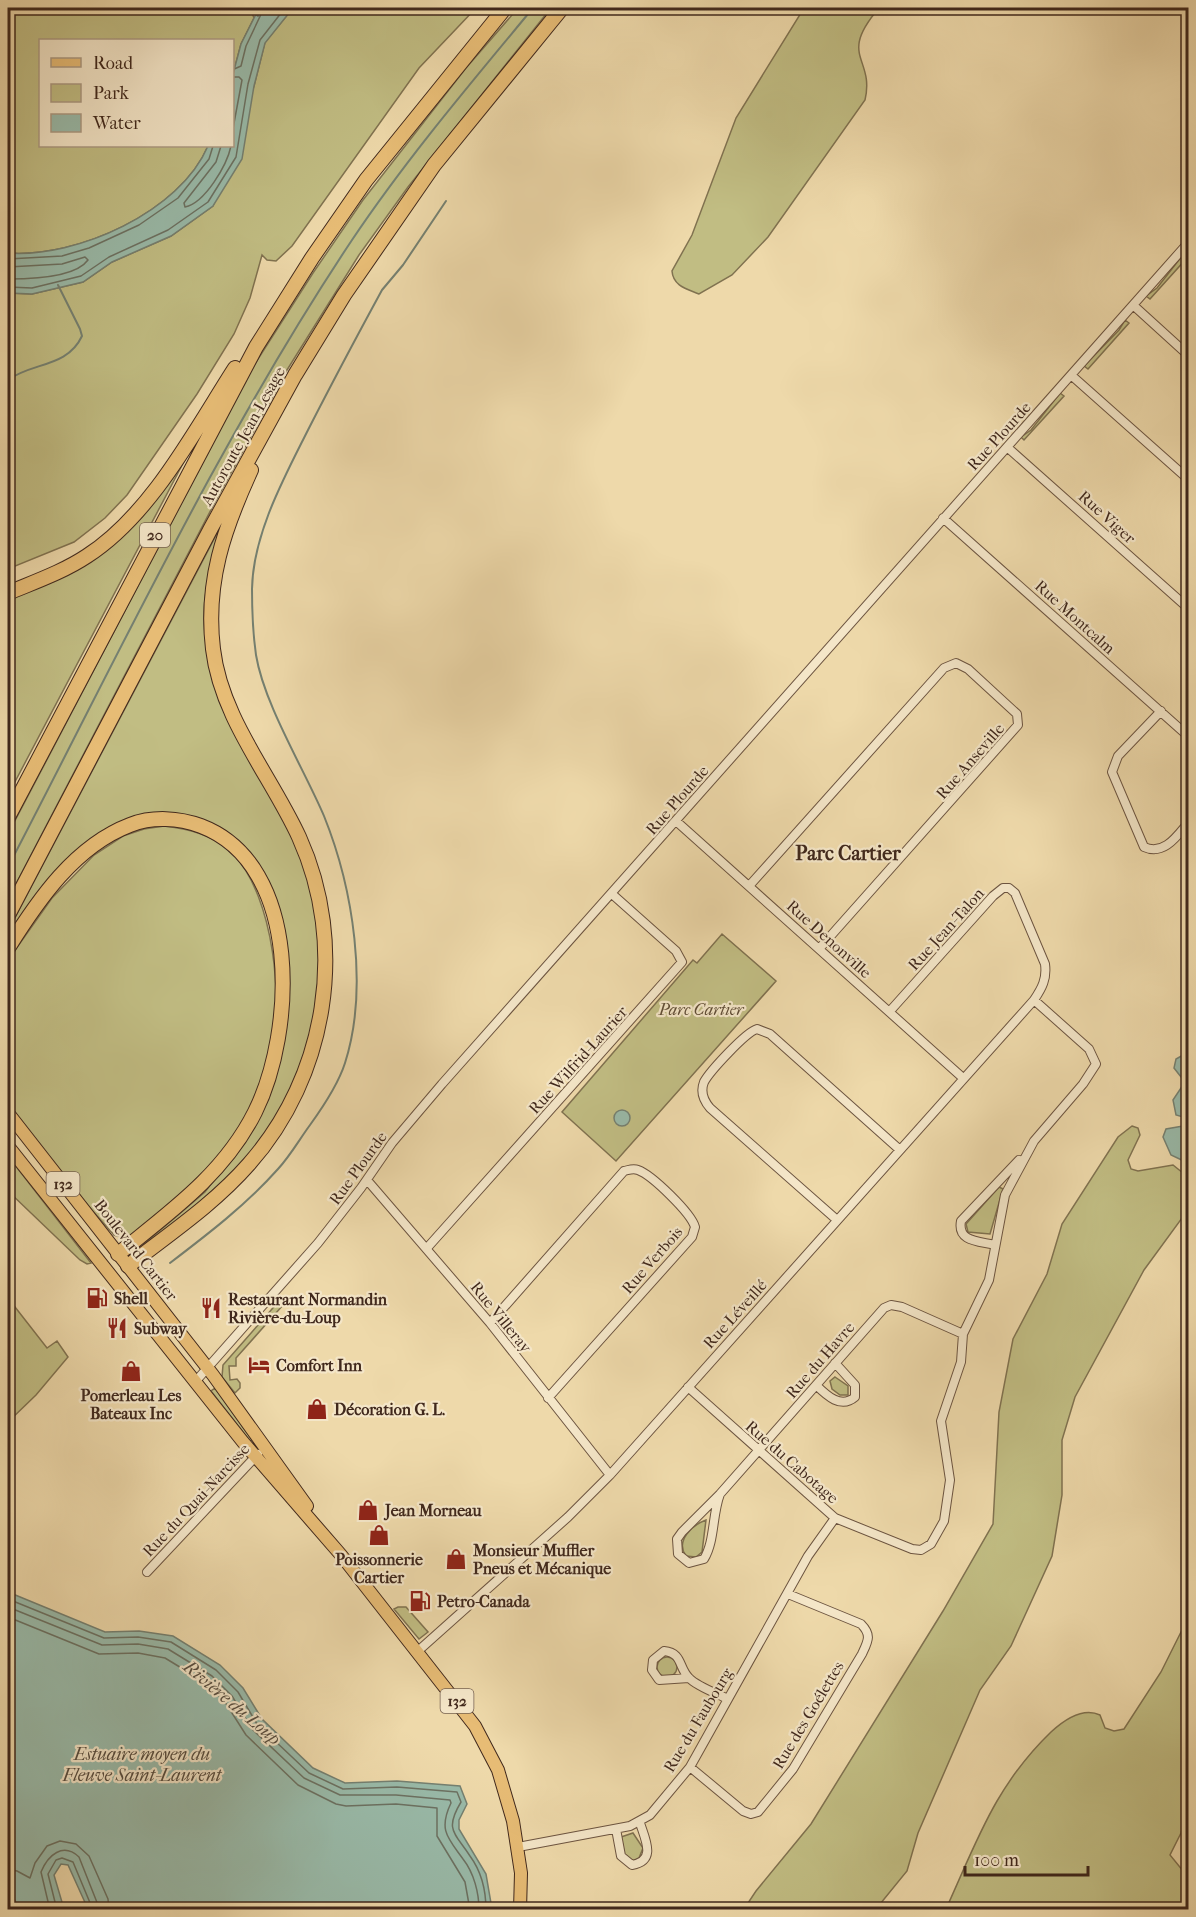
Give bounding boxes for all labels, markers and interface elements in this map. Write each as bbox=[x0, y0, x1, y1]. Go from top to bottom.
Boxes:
legend bbox=[39, 39, 234, 147]
text: Road bbox=[93, 53, 133, 74]
text: Park bbox=[93, 83, 130, 104]
text: Water bbox=[92, 113, 141, 134]
street label: Autoroute Jean-Lesage bbox=[197, 363, 289, 509]
street label: Rue Plourde bbox=[963, 398, 1035, 474]
street label: Rue Viger bbox=[1075, 487, 1140, 548]
road number: 20 bbox=[140, 523, 170, 547]
street label: Rue Montcalm bbox=[1031, 576, 1119, 658]
street label: Rue Anseville bbox=[932, 719, 1008, 803]
street label: Rue Plourde bbox=[642, 761, 712, 839]
district label: Parc Cartier bbox=[795, 842, 901, 865]
street label: Rue Jean-Talon bbox=[904, 883, 989, 974]
street label: Rue Denonville bbox=[783, 896, 875, 982]
park label: Parc Cartier bbox=[658, 1000, 745, 1019]
street label: Rue Wilfrid-Laurier bbox=[525, 1002, 631, 1118]
street label: Rue Plourde bbox=[325, 1128, 391, 1208]
road number: 132 bbox=[46, 1172, 80, 1196]
street label: Boulevard Cartier bbox=[90, 1195, 182, 1305]
street label: Rue Verbois bbox=[618, 1222, 686, 1298]
street label: Rue Léveillé bbox=[699, 1276, 771, 1352]
street label: Rue Villeray bbox=[467, 1278, 536, 1357]
fuel station icon: Shell bbox=[85, 1286, 109, 1310]
place label: Shell bbox=[114, 1289, 148, 1308]
place label: Restaurant Normandin Rivière-du-Loup bbox=[228, 1290, 388, 1328]
restaurant icon: Restaurant Normandin Rivière-du-Loup bbox=[199, 1296, 223, 1320]
restaurant icon: Subway bbox=[105, 1316, 129, 1340]
street label: Rue du Havre bbox=[782, 1318, 858, 1402]
place label: Subway bbox=[134, 1319, 188, 1339]
hotel icon: Comfort Inn bbox=[247, 1353, 271, 1377]
place label: Comfort Inn bbox=[276, 1356, 363, 1375]
shop icon: Pomerleau Les Bateaux Inc bbox=[119, 1359, 143, 1383]
place label: Pomerleau Les Bateaux Inc bbox=[81, 1386, 181, 1423]
shop icon: Décoration G. L. bbox=[305, 1397, 329, 1421]
place label: Décoration G. L. bbox=[334, 1400, 445, 1419]
street label: Rue du Cabotage bbox=[742, 1416, 842, 1508]
street label: Rue du Quai-Narcisse bbox=[139, 1439, 253, 1561]
shop icon: Jean Morneau bbox=[356, 1498, 380, 1522]
place label: Jean Morneau bbox=[383, 1501, 482, 1521]
shop icon: Poissonnerie Cartier bbox=[367, 1523, 391, 1547]
place label: Monsieur Muffler Pneus et Mécanique bbox=[472, 1541, 611, 1579]
shop icon: Monsieur Muffler Pneus et Mécanique bbox=[444, 1547, 468, 1571]
place label: Poissonnerie Cartier bbox=[335, 1550, 423, 1587]
fuel station icon: Petro-Canada bbox=[408, 1589, 432, 1613]
place label: Petro-Canada bbox=[437, 1592, 530, 1611]
water label: Rivière du Loup bbox=[178, 1656, 285, 1750]
street label: Rue des Goélettes bbox=[768, 1658, 848, 1772]
street label: Rue du Faubourg bbox=[659, 1664, 737, 1776]
road number: 132 bbox=[440, 1689, 474, 1713]
water label: Estuaire moyen du Fleuve Saint-Laurent bbox=[62, 1744, 223, 1786]
scale bar bbox=[965, 1839, 1088, 1877]
text: 100 m bbox=[974, 1850, 1019, 1871]

